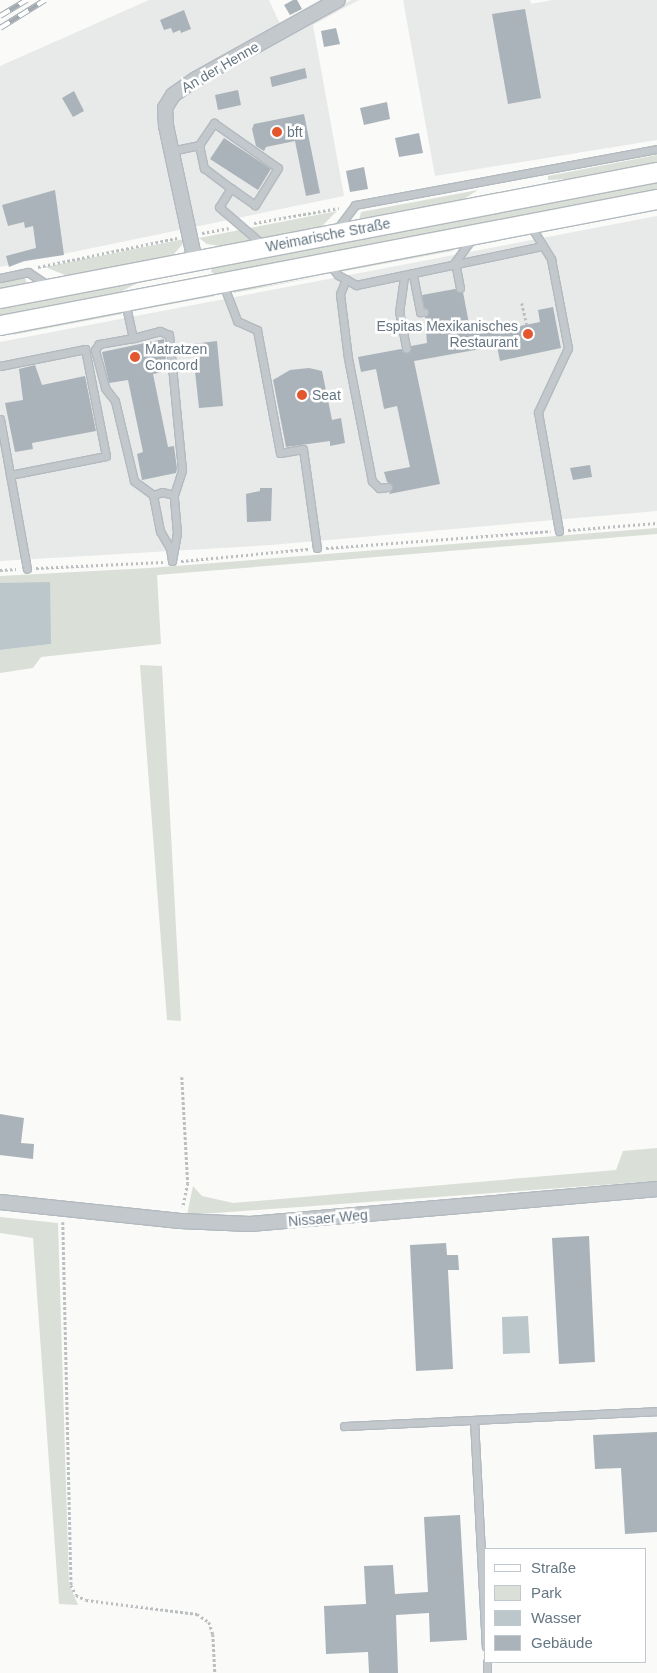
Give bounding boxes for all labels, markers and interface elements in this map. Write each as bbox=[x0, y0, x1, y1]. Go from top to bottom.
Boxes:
street label: An der Henne bbox=[178, 38, 262, 96]
place label: bft bbox=[287, 124, 303, 140]
marker: bft bbox=[271, 126, 283, 138]
street label: Weimarische Straße bbox=[264, 215, 392, 255]
place label: Espitas Mexikanisches Restaurant bbox=[376, 318, 518, 351]
marker: Espitas Mexikanisches Restaurant bbox=[522, 328, 534, 340]
place label: Matratzen Concord bbox=[145, 341, 207, 374]
marker: Matratzen Concord bbox=[129, 351, 141, 363]
place label: Seat bbox=[312, 387, 341, 403]
marker: Seat bbox=[296, 389, 308, 401]
street label: Nissaer Weg bbox=[287, 1206, 369, 1230]
legend bbox=[484, 1548, 647, 1663]
text: Straße bbox=[531, 1559, 576, 1576]
text: Park bbox=[531, 1584, 562, 1601]
text: Wasser bbox=[531, 1609, 581, 1626]
text: Gebäude bbox=[531, 1634, 593, 1651]

